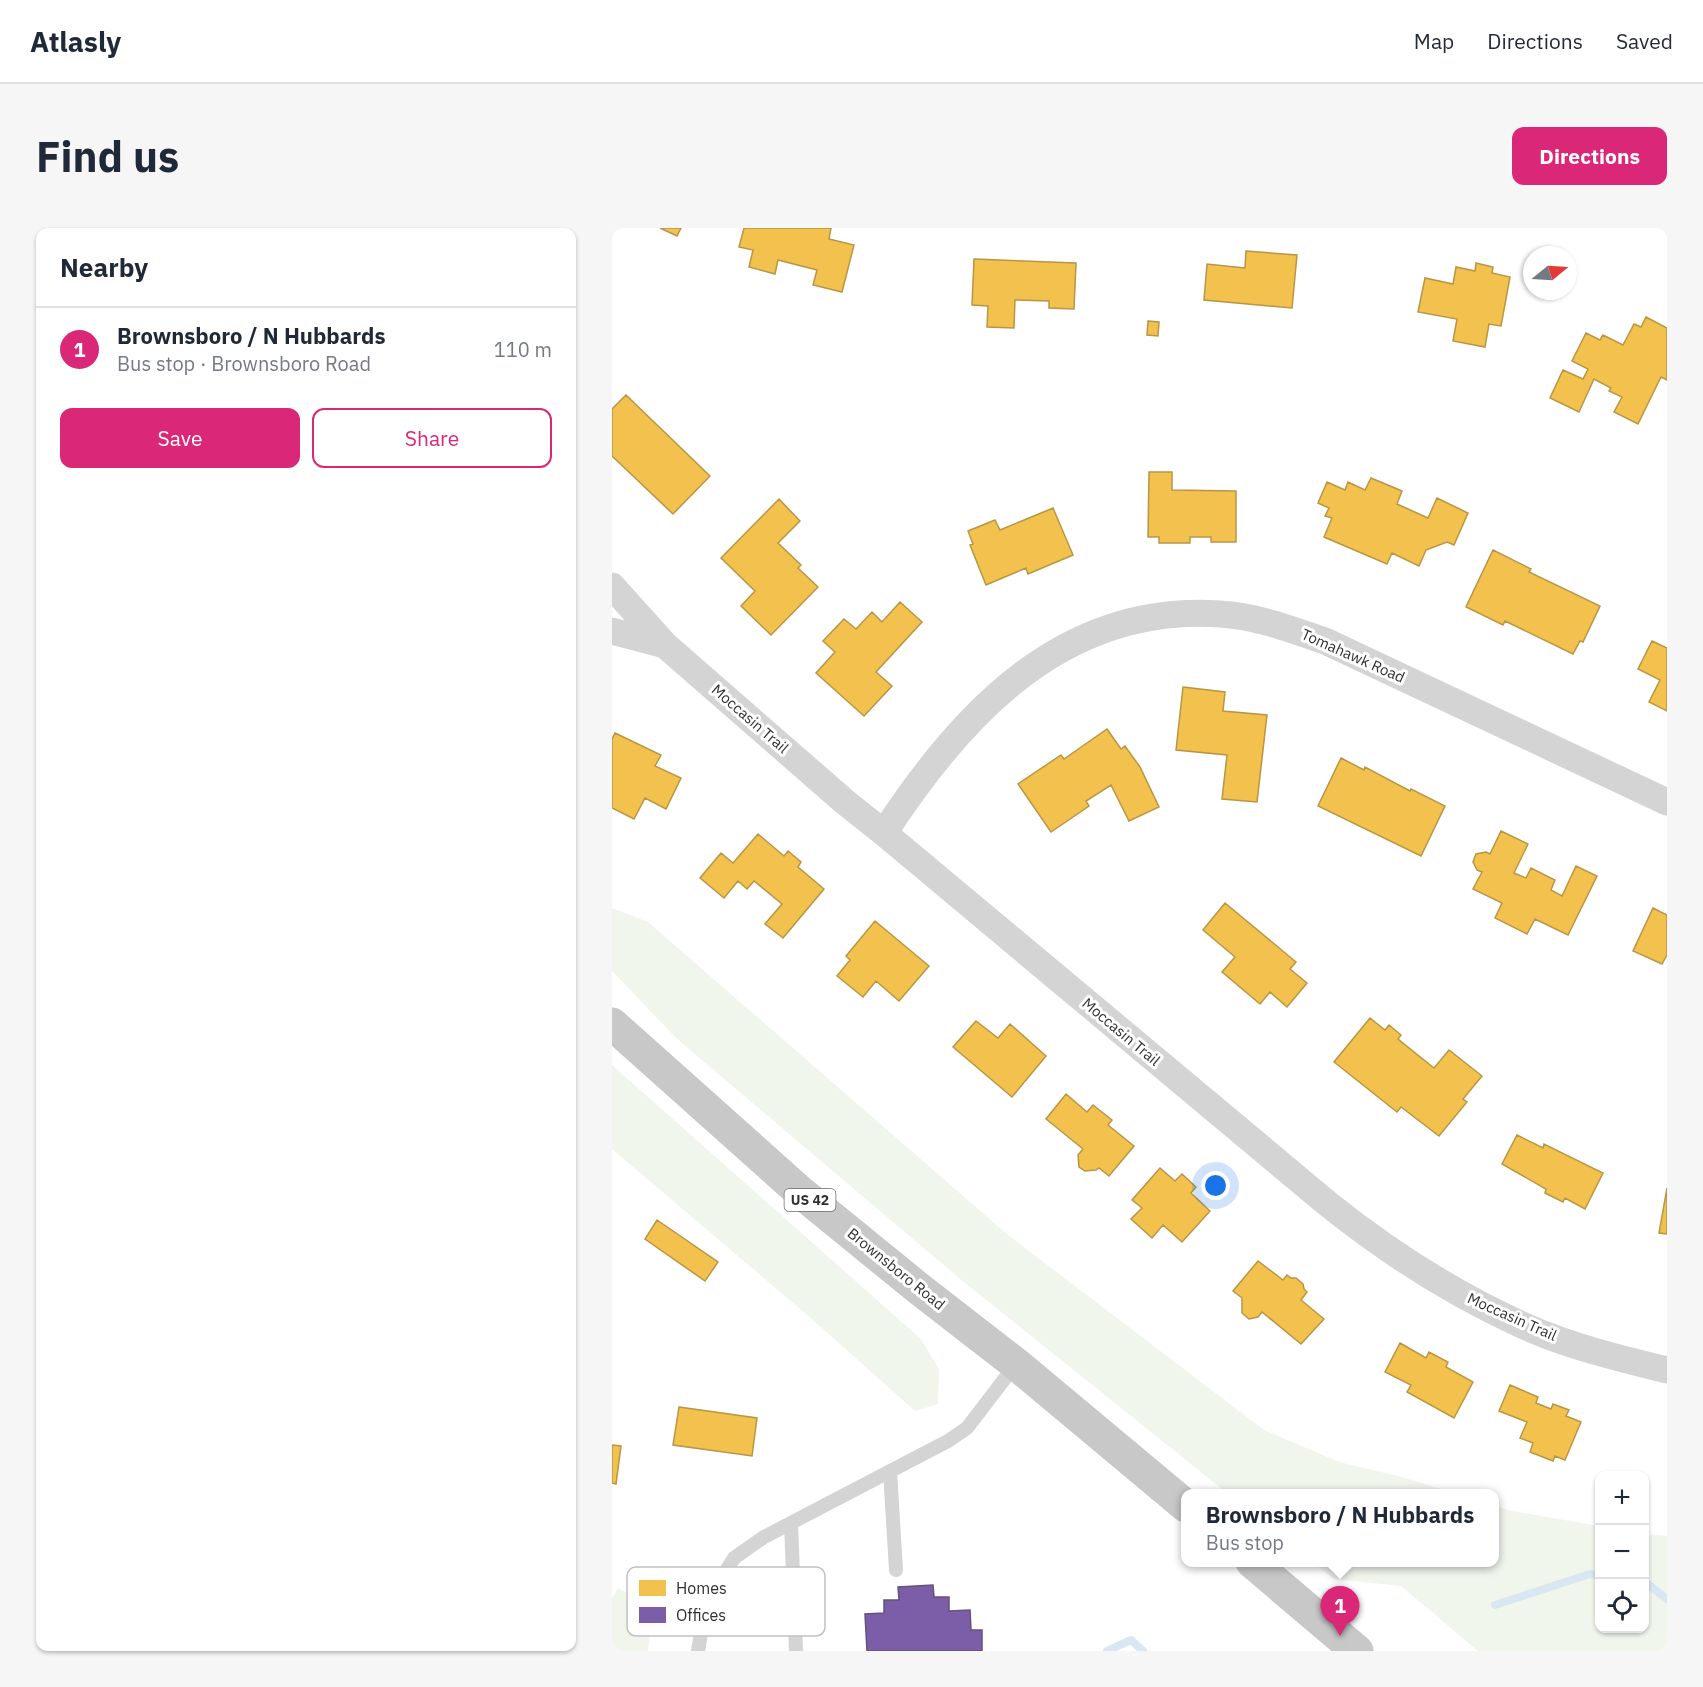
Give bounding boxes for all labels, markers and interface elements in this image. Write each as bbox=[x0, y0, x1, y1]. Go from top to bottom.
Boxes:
text: Atlasly bbox=[30, 23, 121, 60]
text: Map bbox=[1414, 27, 1454, 55]
text: Directions bbox=[1487, 27, 1583, 55]
text: Saved bbox=[1616, 27, 1673, 55]
button: Directions bbox=[1512, 127, 1667, 185]
text: Find us bbox=[36, 129, 179, 184]
north arrow bbox=[1523, 246, 1577, 300]
text: Nearby bbox=[60, 250, 148, 284]
text: Brownsboro / N Hubbards bbox=[117, 321, 386, 350]
text: 1 bbox=[74, 336, 86, 363]
text: 110 m bbox=[494, 336, 552, 363]
text: Bus stop · Brownsboro Road bbox=[117, 350, 371, 377]
button: Save bbox=[60, 408, 300, 468]
button: Share bbox=[312, 408, 552, 468]
street label: Tomahawk Road bbox=[1299, 624, 1408, 687]
street label: Moccasin Trail bbox=[708, 680, 793, 757]
street label: Moccasin Trail bbox=[1078, 994, 1164, 1070]
your location bbox=[1201, 1171, 1230, 1200]
road number: US 42 bbox=[784, 1189, 836, 1211]
street label: Brownsboro Road bbox=[844, 1224, 949, 1314]
street label: Moccasin Trail bbox=[1465, 1288, 1560, 1345]
map controls bbox=[1595, 1471, 1649, 1633]
button: + bbox=[1595, 1471, 1649, 1525]
popup bbox=[1181, 1489, 1499, 1567]
text: Brownsboro / N Hubbards bbox=[1206, 1500, 1474, 1529]
button: − bbox=[1595, 1525, 1649, 1579]
text: Bus stop bbox=[1206, 1529, 1284, 1556]
legend bbox=[627, 1567, 825, 1636]
text: Homes bbox=[676, 1578, 727, 1598]
button: locate bbox=[1595, 1579, 1649, 1633]
pin: 1 bbox=[1320, 1586, 1360, 1636]
text: Offices bbox=[676, 1605, 726, 1625]

